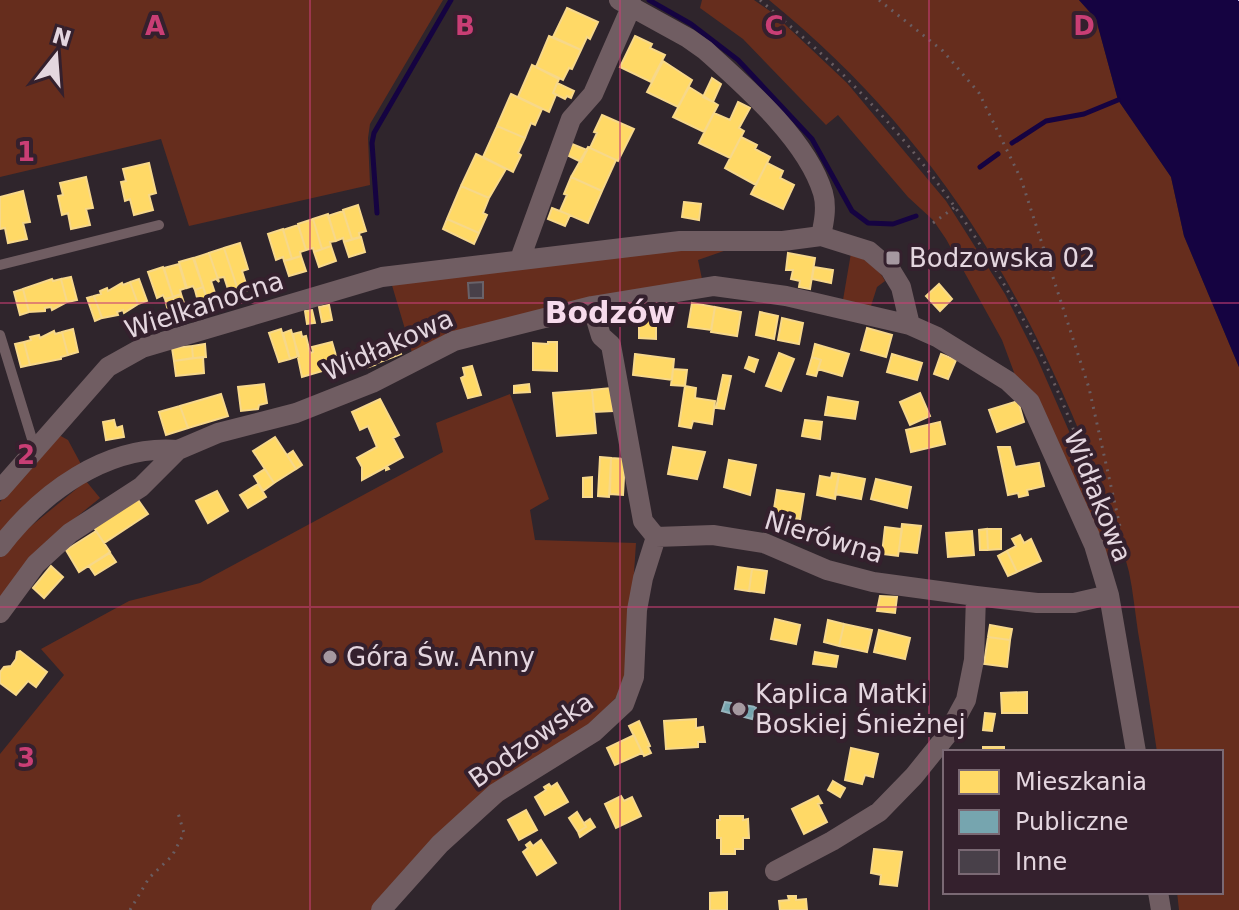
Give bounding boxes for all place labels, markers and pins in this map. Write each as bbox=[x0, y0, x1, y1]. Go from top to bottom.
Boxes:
place label: Bodzowska 02 bbox=[909, 243, 1096, 273]
marker: Bodzowska 02 bbox=[884, 249, 902, 267]
place label: Góra Św. Anny bbox=[346, 641, 535, 672]
marker: Góra Św. Anny bbox=[321, 648, 339, 666]
place label: Kaplica Matki Boskiej Śnieżnej bbox=[755, 679, 966, 739]
marker: Kaplica Matki Boskiej Śnieżnej bbox=[730, 700, 748, 718]

